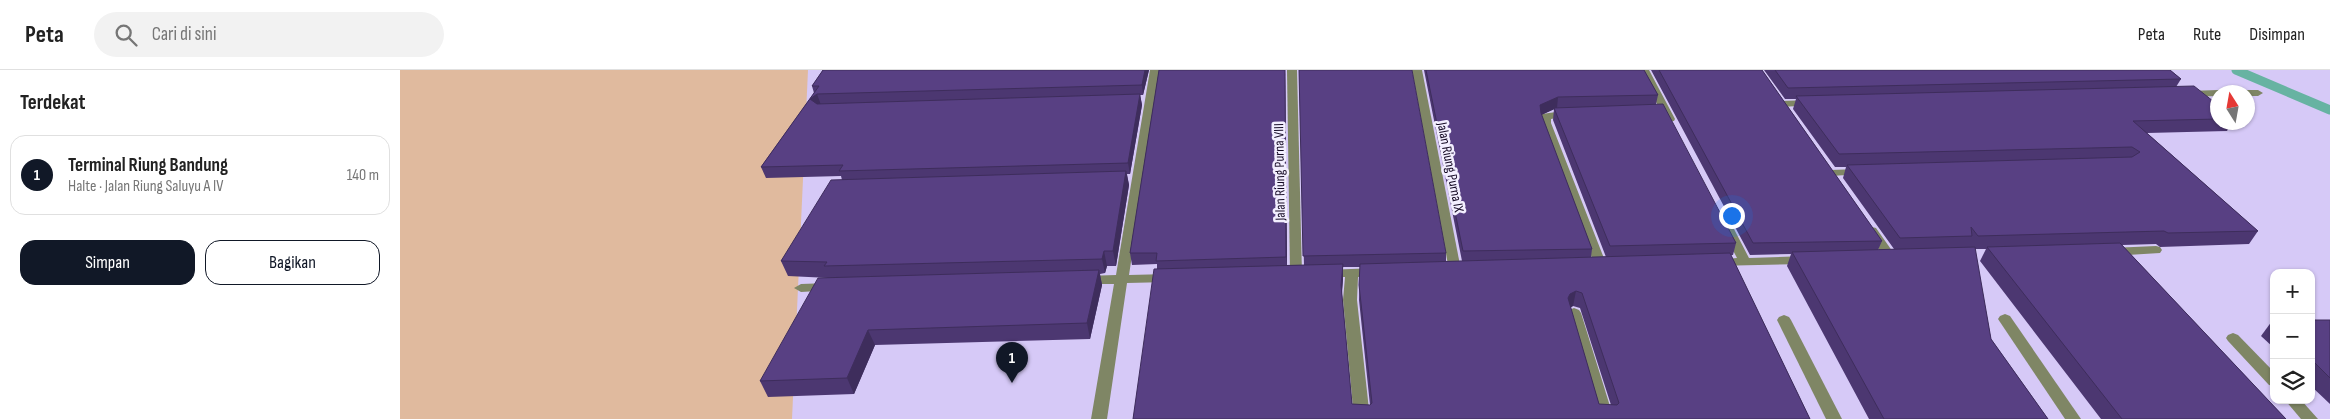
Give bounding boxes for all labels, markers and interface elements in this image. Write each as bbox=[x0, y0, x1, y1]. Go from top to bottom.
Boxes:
search box bbox=[94, 12, 444, 57]
text: Peta bbox=[25, 20, 64, 49]
icon: search bbox=[112, 21, 140, 49]
text: Cari di sini bbox=[152, 23, 217, 46]
text: Peta bbox=[2138, 24, 2165, 45]
text: Rute bbox=[2193, 24, 2221, 45]
text: Disimpan bbox=[2249, 24, 2305, 45]
north arrow bbox=[2210, 85, 2255, 130]
text: Terdekat bbox=[20, 90, 86, 115]
street label: Jalan Riung Purna IX bbox=[1433, 120, 1468, 214]
street label: Jalan Riung Purna VIII bbox=[1270, 123, 1289, 222]
text: Terminal Riung Bandung bbox=[68, 154, 228, 177]
text: 1 bbox=[34, 166, 40, 185]
text: 140 m bbox=[347, 166, 379, 185]
text: Halte · Jalan Riung Saluyu A IV bbox=[68, 177, 223, 196]
your location bbox=[1719, 203, 1745, 229]
button: Simpan bbox=[20, 240, 195, 285]
button: Bagikan bbox=[205, 240, 380, 285]
map controls bbox=[2270, 269, 2315, 404]
button: + bbox=[2270, 269, 2315, 314]
button: − bbox=[2270, 314, 2315, 359]
pin: 1 bbox=[996, 342, 1028, 383]
button: layers bbox=[2270, 359, 2315, 404]

